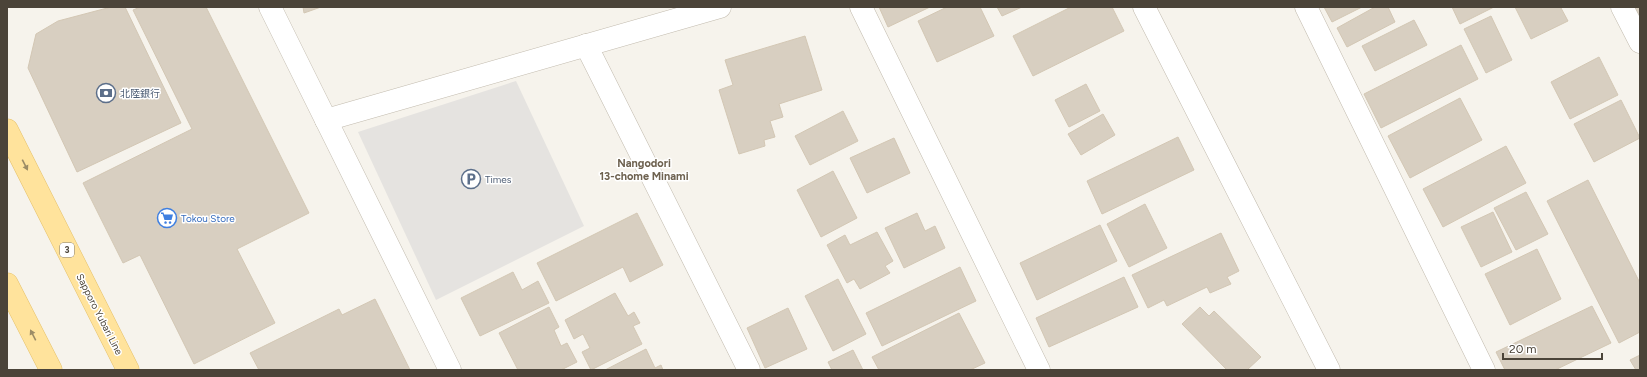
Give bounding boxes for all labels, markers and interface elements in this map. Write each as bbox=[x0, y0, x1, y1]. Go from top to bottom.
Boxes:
bank icon: 北陸銀行 bbox=[95, 82, 117, 104]
place label: 北陸銀行 bbox=[120, 87, 160, 100]
district label: Nangodori 13-chome Minami bbox=[599, 157, 689, 183]
one-way arrow bbox=[21, 159, 28, 171]
parking icon: Times bbox=[460, 168, 482, 190]
place label: Times bbox=[485, 173, 512, 186]
supermarket icon: Tokou Store bbox=[156, 207, 178, 229]
place label: Tokou Store bbox=[181, 212, 235, 225]
road number: 3 bbox=[60, 243, 74, 257]
street label: Sapporo Yubari Line bbox=[73, 271, 126, 358]
one-way arrow bbox=[30, 330, 36, 341]
scale bar bbox=[1503, 335, 1602, 361]
text: 20 m bbox=[1509, 342, 1537, 356]

